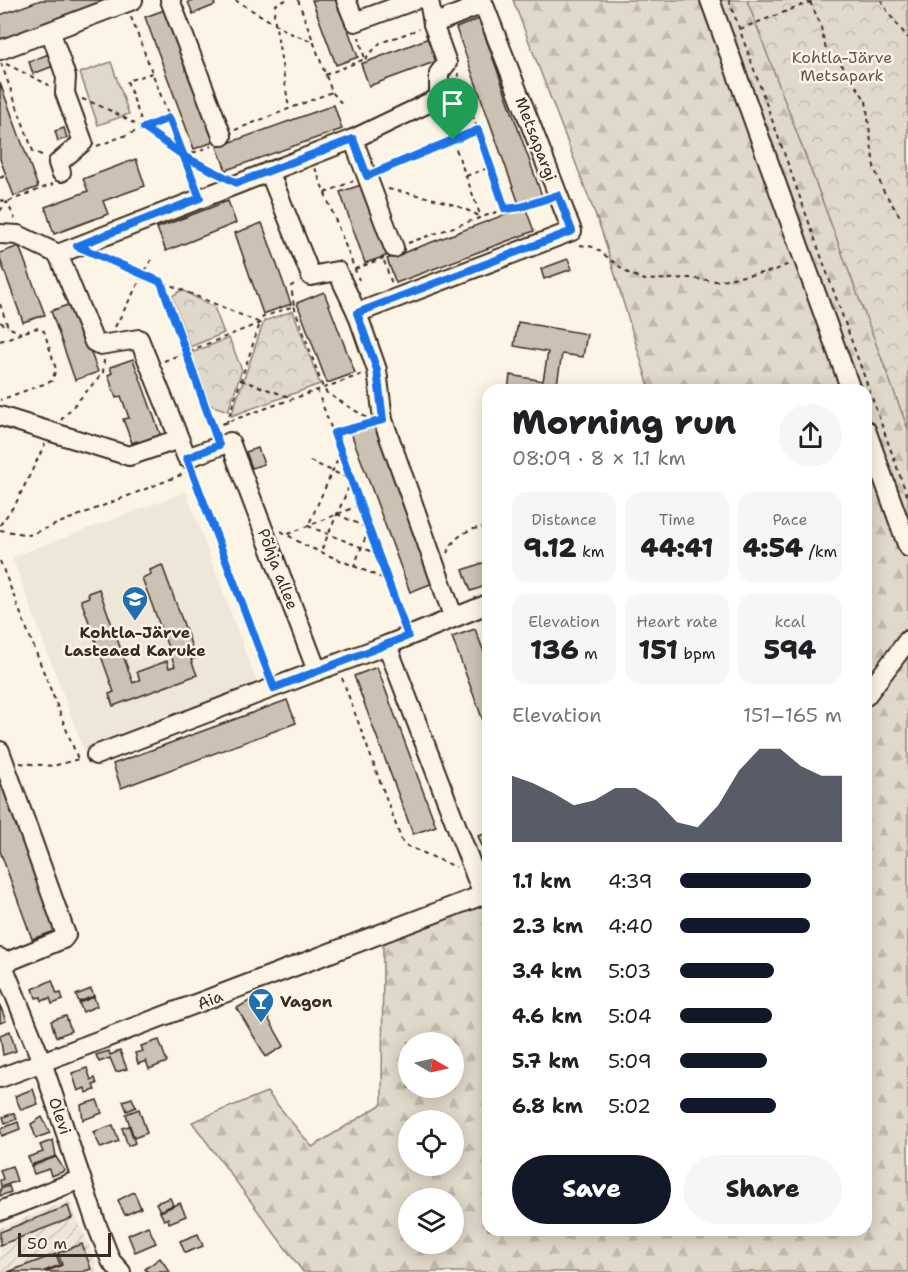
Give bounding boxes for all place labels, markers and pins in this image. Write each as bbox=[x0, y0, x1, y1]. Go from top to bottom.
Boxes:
pin bbox=[427, 78, 478, 140]
school or university icon: Kohtla-Järve Lasteaed Karuke bbox=[120, 584, 150, 622]
place label: Kohtla-Järve Lasteaed Karuke bbox=[64, 622, 206, 661]
bar icon: Vagon bbox=[246, 986, 276, 1024]
place label: Vagon bbox=[280, 991, 333, 1012]

